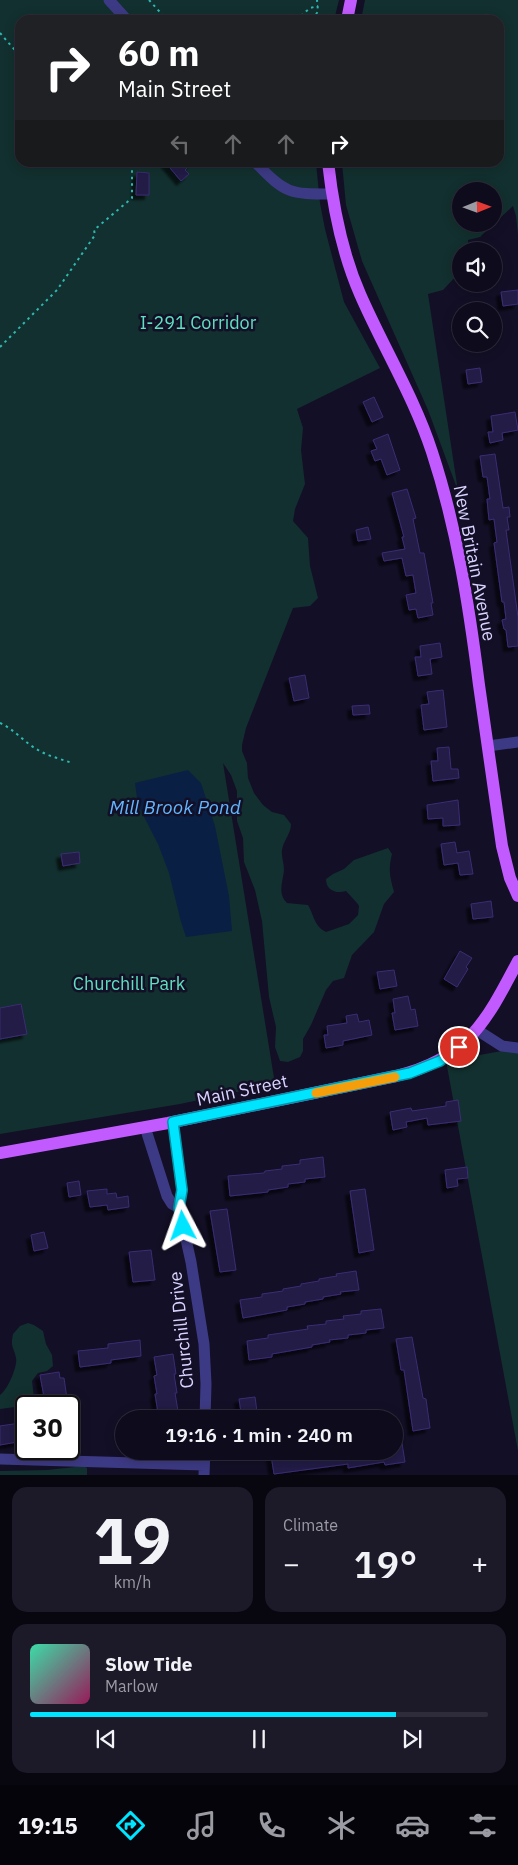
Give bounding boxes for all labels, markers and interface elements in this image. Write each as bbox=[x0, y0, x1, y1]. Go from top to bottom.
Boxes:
text: 60 m bbox=[118, 30, 200, 76]
icon: right bbox=[35, 35, 100, 100]
text: Main Street bbox=[118, 74, 231, 103]
icon: left bbox=[166, 130, 194, 158]
icon: ahead bbox=[219, 130, 247, 158]
icon: ahead bbox=[272, 130, 300, 158]
icon: right bbox=[325, 130, 353, 158]
north arrow bbox=[452, 182, 502, 232]
map controls bbox=[452, 182, 502, 352]
button: sound bbox=[452, 242, 502, 292]
button: search bbox=[452, 302, 502, 352]
park label: I-291 Corridor bbox=[140, 311, 257, 334]
street label: New Britain Avenue bbox=[449, 483, 501, 643]
water label: Mill Brook Pond bbox=[109, 795, 242, 819]
park label: Churchill Park bbox=[73, 972, 186, 995]
pin bbox=[438, 1026, 480, 1068]
icon: arrive bbox=[445, 1033, 473, 1061]
street label: Main Street bbox=[194, 1069, 290, 1111]
position arrow bbox=[156, 1199, 208, 1251]
street label: Churchill Drive bbox=[163, 1270, 199, 1390]
speed limit sign: 30 bbox=[15, 1395, 80, 1460]
text: 19:16 · 1 min · 240 m bbox=[165, 1423, 353, 1447]
text: 19 bbox=[93, 1497, 172, 1582]
text: Climate bbox=[283, 1515, 338, 1535]
text: 19° bbox=[354, 1539, 417, 1588]
text: − bbox=[283, 1545, 300, 1582]
text: + bbox=[471, 1545, 488, 1582]
text: km/h bbox=[114, 1572, 151, 1592]
text: Slow Tide bbox=[105, 1652, 192, 1676]
text: Marlow bbox=[105, 1676, 158, 1696]
icon: previous bbox=[92, 1725, 120, 1753]
icon: pause bbox=[245, 1725, 273, 1753]
icon: next bbox=[398, 1725, 426, 1753]
icon: directions bbox=[113, 1808, 148, 1843]
icon: music bbox=[184, 1808, 219, 1843]
icon: phone bbox=[254, 1808, 289, 1843]
icon: climate bbox=[324, 1808, 359, 1843]
icon: car bbox=[395, 1808, 430, 1843]
icon: filters bbox=[465, 1808, 500, 1843]
text: 19:15 bbox=[18, 1811, 78, 1840]

